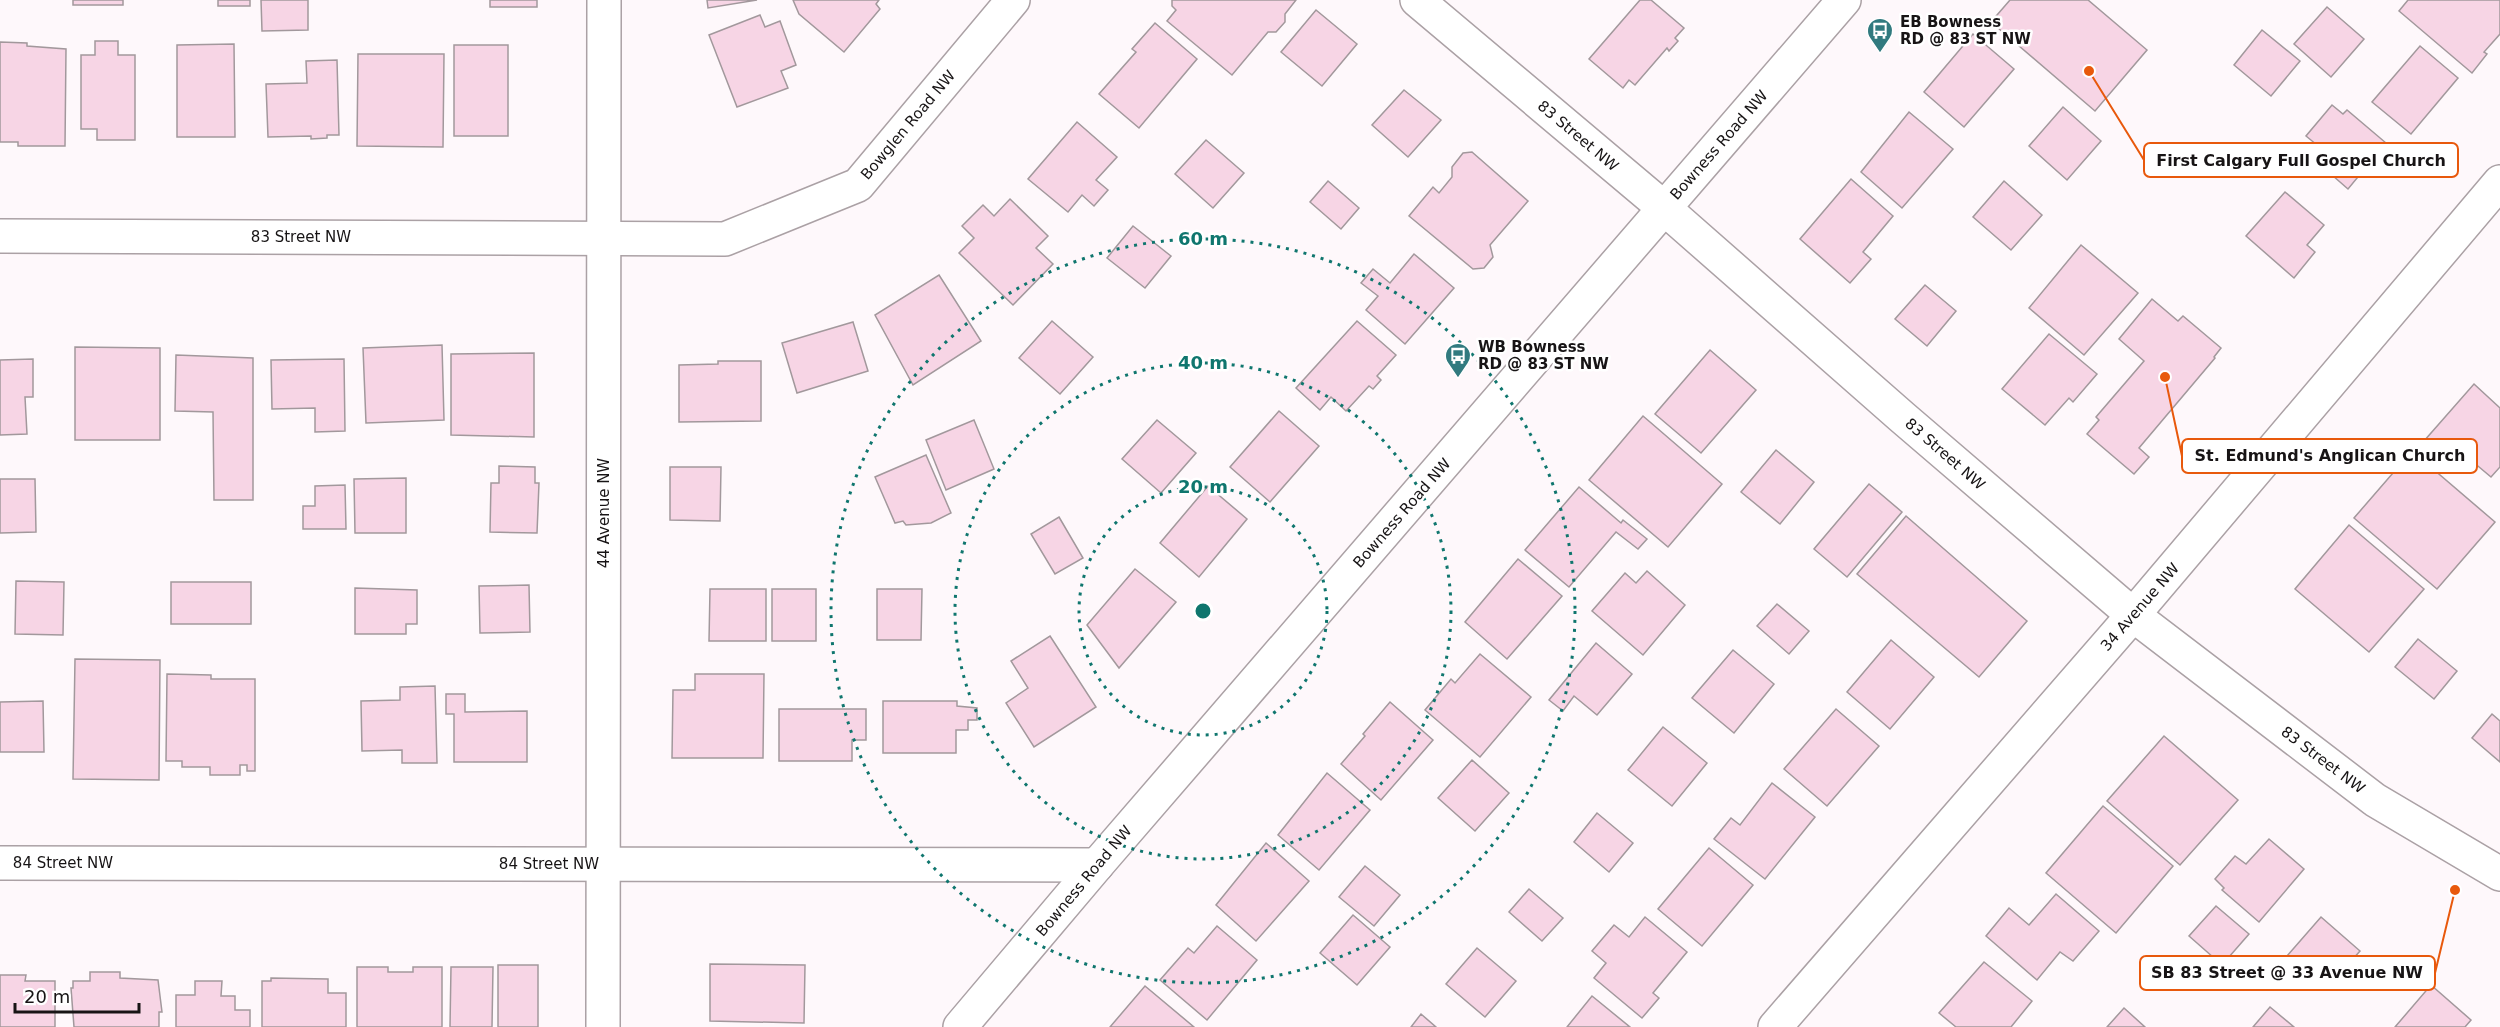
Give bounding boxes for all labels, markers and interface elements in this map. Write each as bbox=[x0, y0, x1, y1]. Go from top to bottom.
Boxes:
place label: EB Bowness RD @ 83 ST NW bbox=[1900, 13, 2031, 48]
bus stop icon: EB Bowness RD @ 83 ST NW bbox=[1865, 16, 1895, 54]
street label: Bowglen Road NW bbox=[857, 66, 959, 183]
street label: Bowness Road NW bbox=[1666, 86, 1772, 203]
street label: 83 Street NW bbox=[1534, 97, 1622, 175]
callout: First Calgary Full Gospel Church bbox=[2144, 143, 2458, 177]
text: First Calgary Full Gospel Church bbox=[2156, 151, 2446, 170]
street label: 83 Street NW bbox=[251, 228, 351, 246]
text: 60 m bbox=[1178, 228, 1228, 249]
place label: WB Bowness RD @ 83 ST NW bbox=[1478, 338, 1609, 373]
bus stop icon: WB Bowness RD @ 83 ST NW bbox=[1443, 341, 1473, 379]
text: 40 m bbox=[1178, 352, 1228, 373]
street label: 83 Street NW bbox=[1901, 414, 1989, 494]
callout: St. Edmund's Anglican Church bbox=[2182, 439, 2477, 473]
text: St. Edmund's Anglican Church bbox=[2195, 446, 2465, 465]
street label: Bowness Road NW bbox=[1349, 454, 1455, 571]
street label: 44 Avenue NW bbox=[595, 458, 613, 568]
text: 20 m bbox=[1178, 476, 1228, 497]
street label: 34 Avenue NW bbox=[2097, 559, 2183, 655]
centre of rings bbox=[1193, 601, 1213, 621]
street label: 83 Street NW bbox=[2278, 723, 2369, 797]
street label: Bowness Road NW bbox=[1032, 822, 1136, 940]
street label: 84 Street NW bbox=[13, 854, 113, 872]
street label: 84 Street NW bbox=[499, 855, 599, 873]
callout: SB 83 Street @ 33 Avenue NW bbox=[2140, 956, 2435, 990]
text: SB 83 Street @ 33 Avenue NW bbox=[2151, 963, 2423, 982]
scale bar bbox=[15, 976, 140, 1014]
text: 20 m bbox=[24, 986, 70, 1007]

